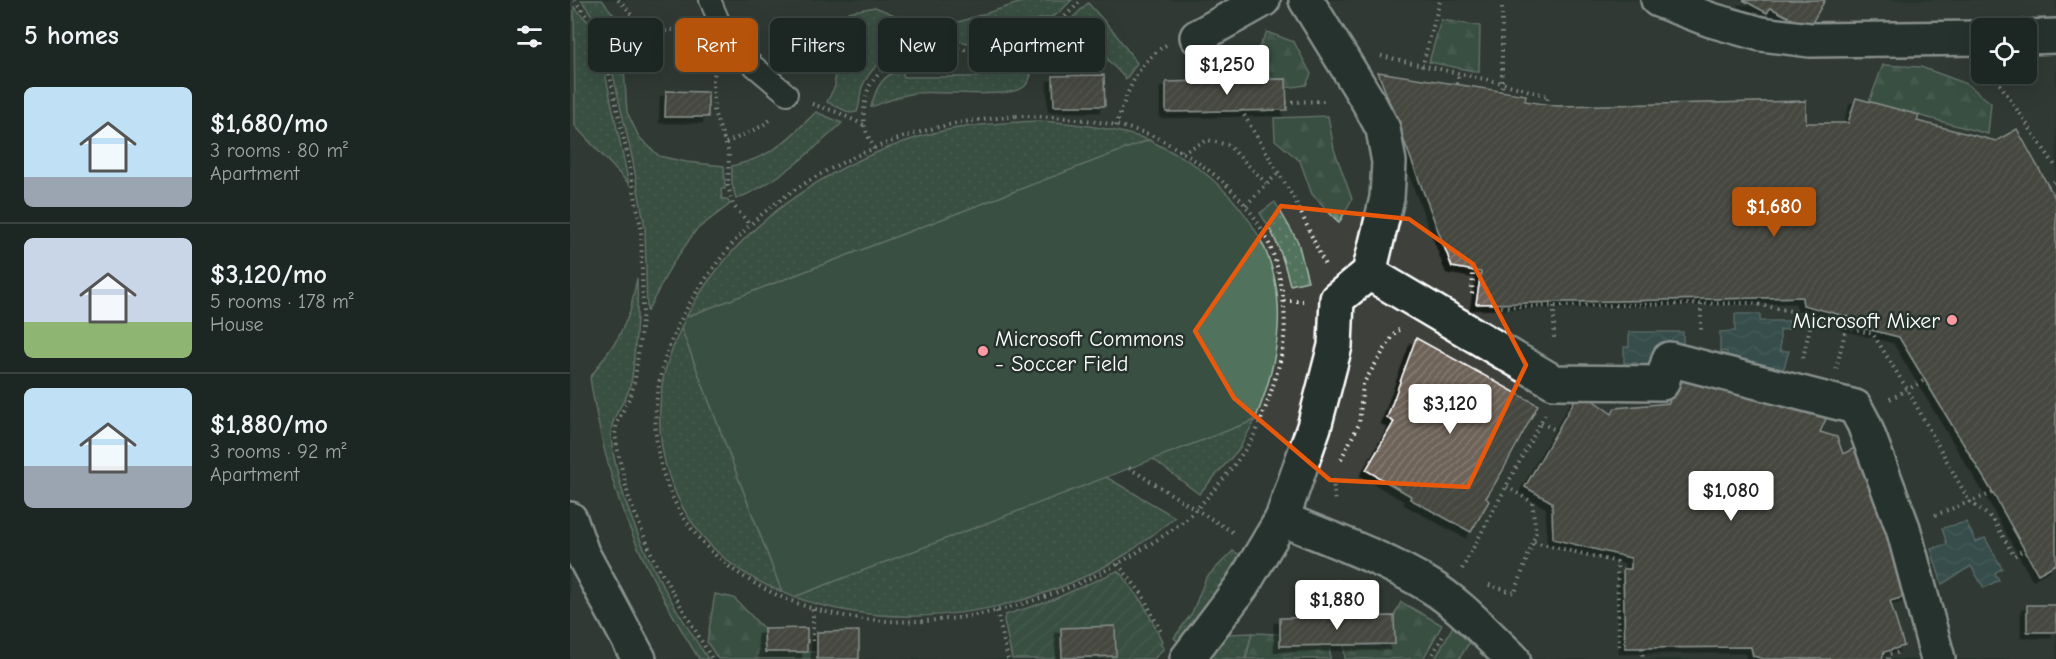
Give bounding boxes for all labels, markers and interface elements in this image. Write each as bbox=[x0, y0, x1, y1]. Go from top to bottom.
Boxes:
chip: Buy bbox=[588, 18, 663, 72]
chip: Rent bbox=[675, 18, 758, 72]
chip: Filters bbox=[770, 18, 866, 72]
chip: New bbox=[878, 18, 957, 72]
chip: Apartment bbox=[969, 18, 1105, 72]
map controls bbox=[1971, 18, 2037, 84]
button: locate bbox=[1971, 18, 2037, 84]
icon: filters bbox=[513, 20, 546, 53]
text: 5 homes bbox=[24, 21, 119, 51]
pin: $1,250 bbox=[1178, 45, 1276, 96]
text: $1,250 bbox=[1199, 53, 1255, 76]
text: $1,680/mo bbox=[210, 109, 328, 139]
icon: home bbox=[72, 111, 144, 183]
text: 3 rooms · 80 m² bbox=[210, 139, 348, 162]
text: Apartment bbox=[210, 162, 300, 185]
pin: $1,680 bbox=[1725, 187, 1823, 238]
text: $1,680 bbox=[1746, 195, 1802, 218]
text: $3,120/mo bbox=[210, 260, 327, 290]
icon: home bbox=[72, 262, 144, 334]
text: 5 rooms · 178 m² bbox=[210, 290, 354, 313]
place label: Microsoft Mixer bbox=[1793, 308, 1940, 334]
text: House bbox=[210, 313, 264, 336]
marker: Microsoft Mixer bbox=[1945, 313, 1959, 327]
place label: Microsoft Commons - Soccer Field bbox=[995, 326, 1184, 377]
marker: Microsoft Commons - Soccer Field bbox=[976, 344, 990, 358]
pin: $3,120 bbox=[1401, 384, 1499, 435]
text: $3,120 bbox=[1423, 392, 1477, 415]
text: $1,880/mo bbox=[210, 410, 328, 440]
icon: home bbox=[72, 412, 144, 484]
text: 3 rooms · 92 m² bbox=[210, 440, 347, 463]
text: Apartment bbox=[210, 463, 300, 486]
pin: $1,080 bbox=[1682, 471, 1780, 522]
text: $1,080 bbox=[1703, 479, 1759, 502]
pin: $1,880 bbox=[1288, 580, 1386, 631]
text: $1,880 bbox=[1309, 588, 1365, 611]

